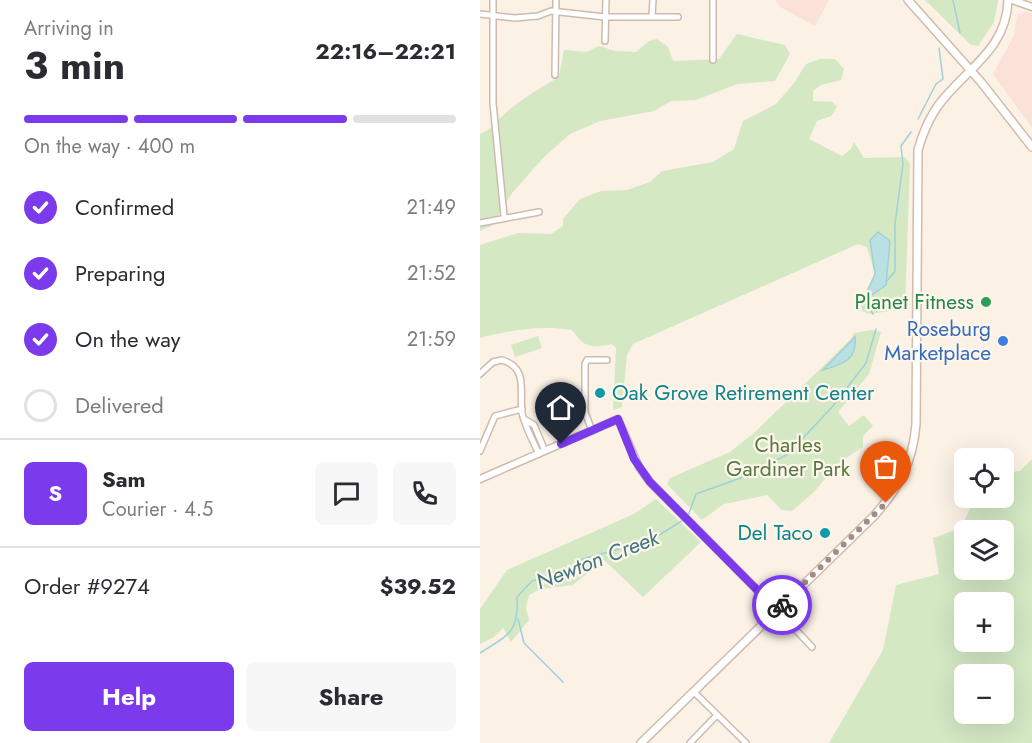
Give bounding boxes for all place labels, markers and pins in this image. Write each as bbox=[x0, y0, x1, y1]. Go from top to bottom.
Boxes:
place label: Planet Fitness bbox=[855, 287, 974, 317]
marker: Planet Fitness bbox=[979, 295, 993, 309]
place label: Roseburg Marketplace bbox=[884, 314, 991, 368]
marker: Roseburg Marketplace bbox=[996, 334, 1010, 348]
place label: Oak Grove Retirement Center bbox=[612, 378, 875, 408]
pin bbox=[535, 382, 586, 444]
marker: Oak Grove Retirement Center bbox=[593, 386, 607, 400]
pin bbox=[860, 441, 911, 503]
place label: Del Taco bbox=[738, 518, 813, 548]
marker: Del Taco bbox=[818, 526, 832, 540]

